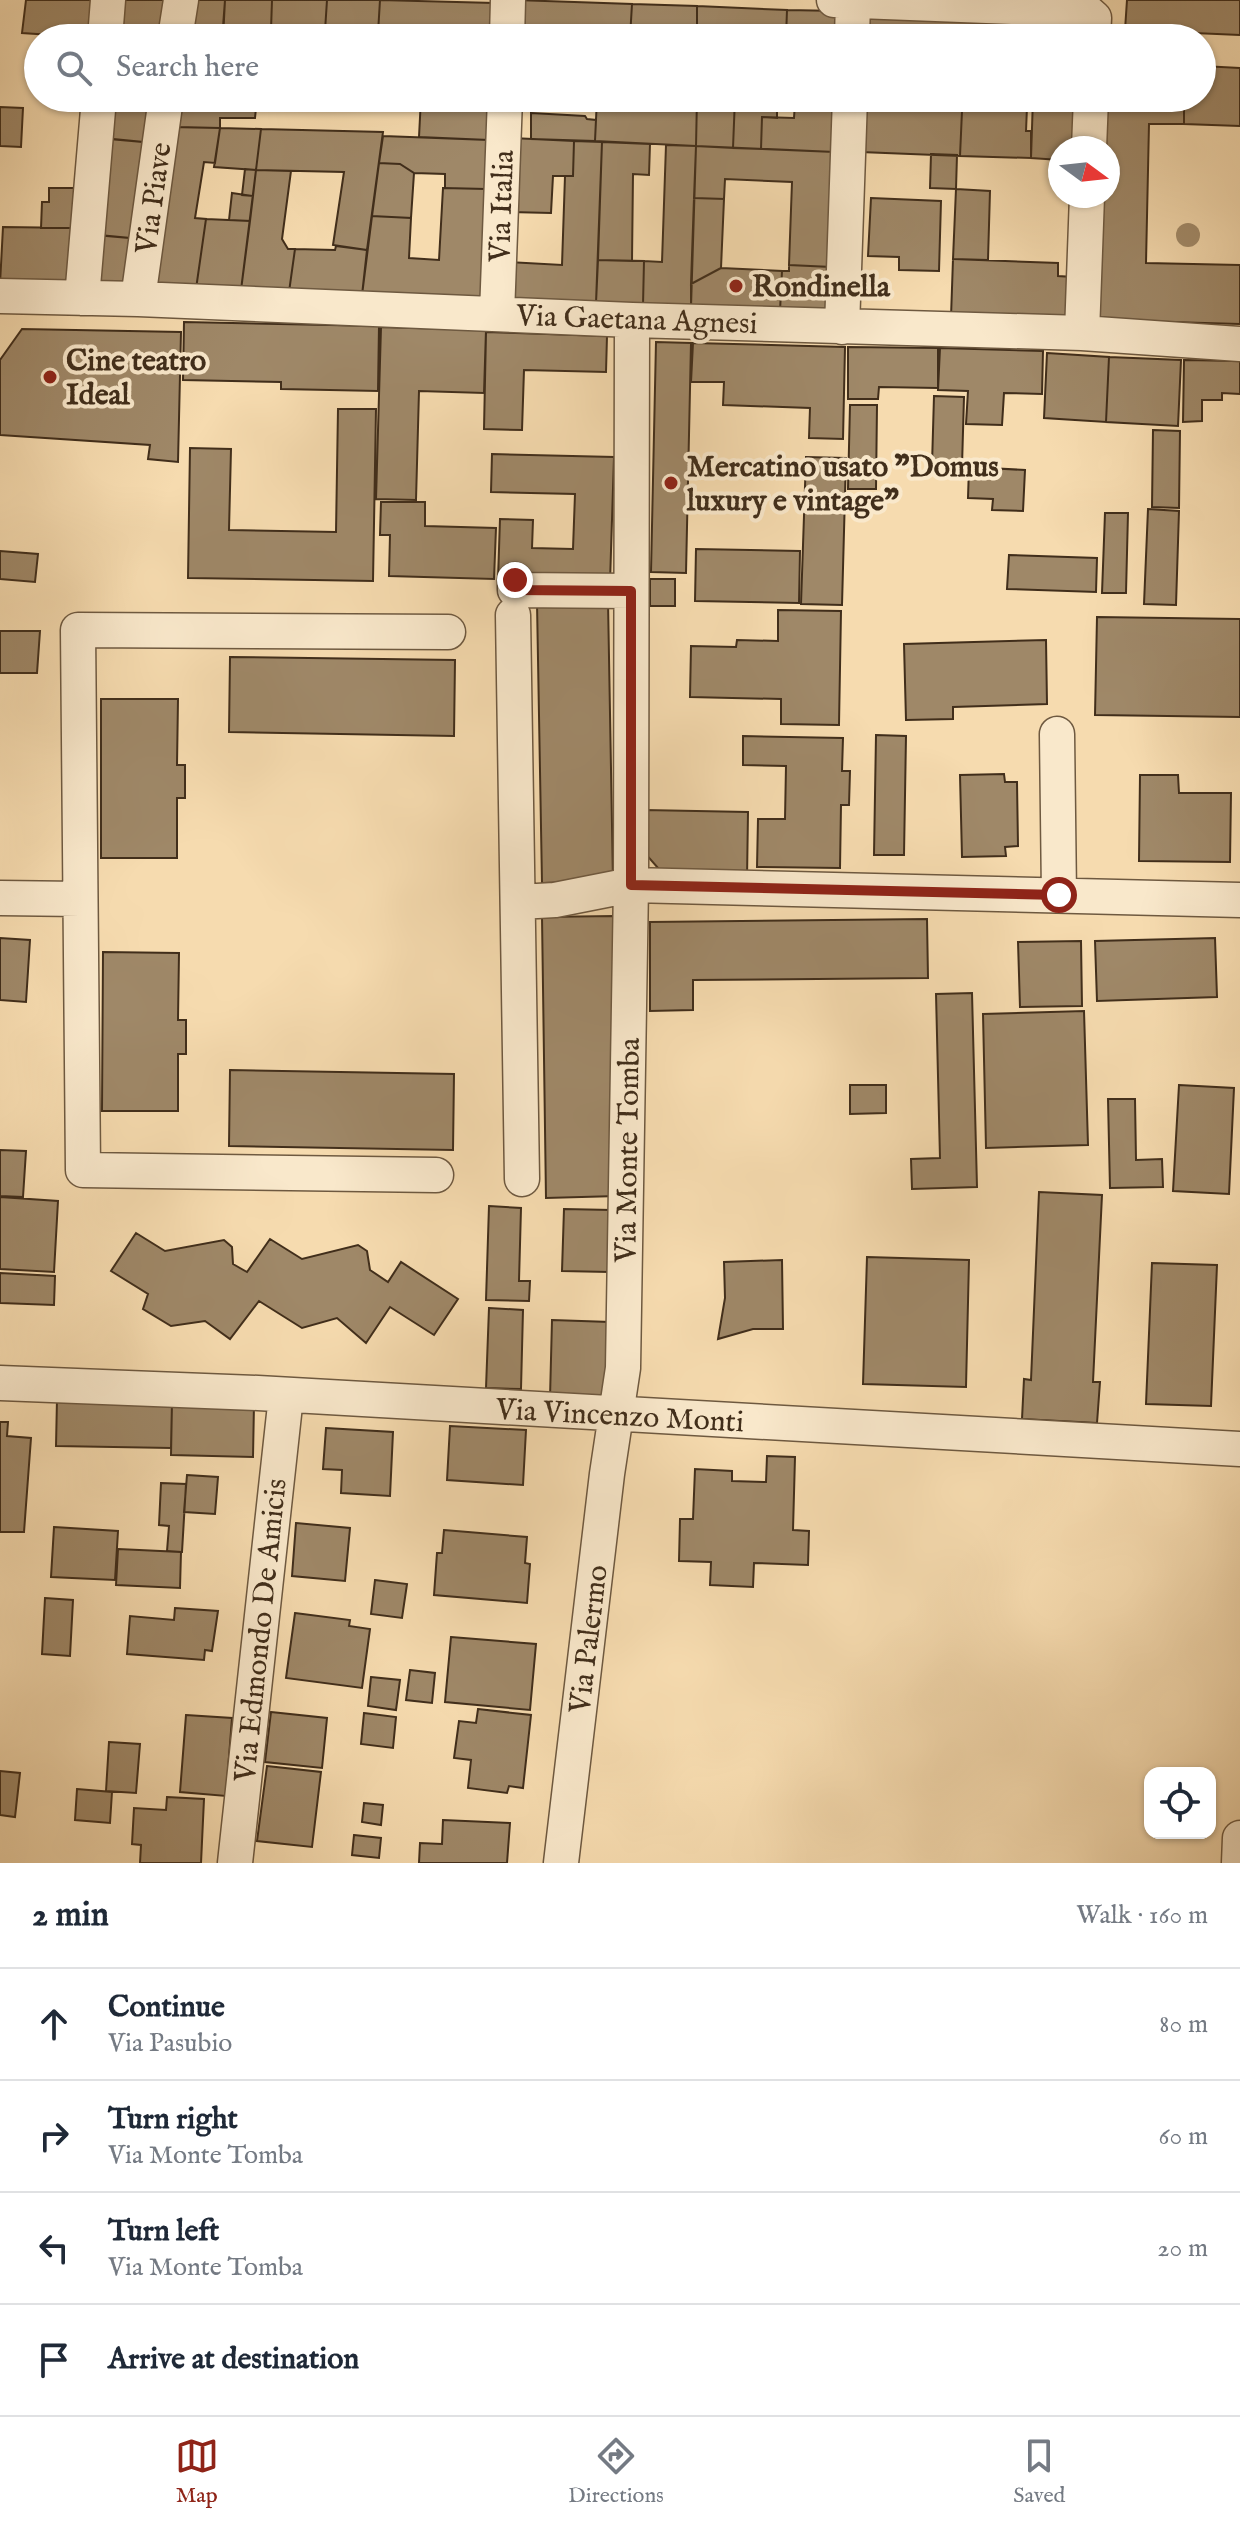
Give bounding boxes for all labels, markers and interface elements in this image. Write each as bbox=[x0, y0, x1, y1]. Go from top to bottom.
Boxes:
search box bbox=[24, 24, 1216, 112]
icon: search bbox=[52, 46, 96, 90]
text: Search here bbox=[116, 49, 259, 87]
north arrow bbox=[1048, 136, 1120, 208]
street label: Via Piave bbox=[128, 140, 182, 257]
street label: Via Italia bbox=[482, 149, 524, 264]
place label: Rondinella bbox=[752, 269, 891, 307]
marker: Rondinella bbox=[727, 277, 745, 295]
street label: Via Gaetana Agnesi bbox=[515, 298, 758, 344]
place label: Cine teatro Ideal bbox=[66, 343, 206, 415]
marker: Cine teatro Ideal bbox=[41, 368, 59, 386]
place label: Mercatino usato "Domus luxury e vintage" bbox=[686, 449, 999, 521]
marker: Mercatino usato "Domus luxury e vintage" bbox=[662, 474, 680, 492]
route end bbox=[497, 562, 533, 598]
route start bbox=[1041, 877, 1077, 913]
street label: Via Monte Tomba bbox=[608, 1037, 650, 1264]
street label: Via Vincenzo Monti bbox=[494, 1391, 745, 1442]
street label: Via Edmondo De Amicis bbox=[227, 1477, 297, 1785]
street label: Via Palermo bbox=[562, 1563, 618, 1717]
map controls bbox=[1144, 1767, 1216, 1839]
button: locate bbox=[1144, 1767, 1216, 1839]
text: 2 min bbox=[32, 1894, 109, 1937]
text: Walk · 160 m bbox=[1076, 1899, 1208, 1932]
text: Continue bbox=[108, 1989, 225, 2027]
icon: ahead bbox=[32, 2002, 76, 2046]
text: 80 m bbox=[1159, 2008, 1208, 2041]
text: Via Pasubio bbox=[108, 2027, 232, 2060]
text: Turn right bbox=[108, 2101, 238, 2139]
icon: right bbox=[32, 2114, 76, 2158]
text: 60 m bbox=[1159, 2120, 1208, 2153]
text: Via Monte Tomba bbox=[108, 2139, 303, 2172]
text: Turn left bbox=[108, 2213, 219, 2251]
icon: left bbox=[32, 2226, 76, 2270]
text: 20 m bbox=[1157, 2232, 1208, 2265]
text: Via Monte Tomba bbox=[108, 2251, 303, 2284]
icon: arrive bbox=[32, 2338, 76, 2382]
text: Arrive at destination bbox=[108, 2341, 359, 2379]
tab: Map bbox=[175, 2434, 219, 2510]
tab: Directions bbox=[568, 2434, 664, 2510]
tab: Saved bbox=[1013, 2434, 1065, 2510]

